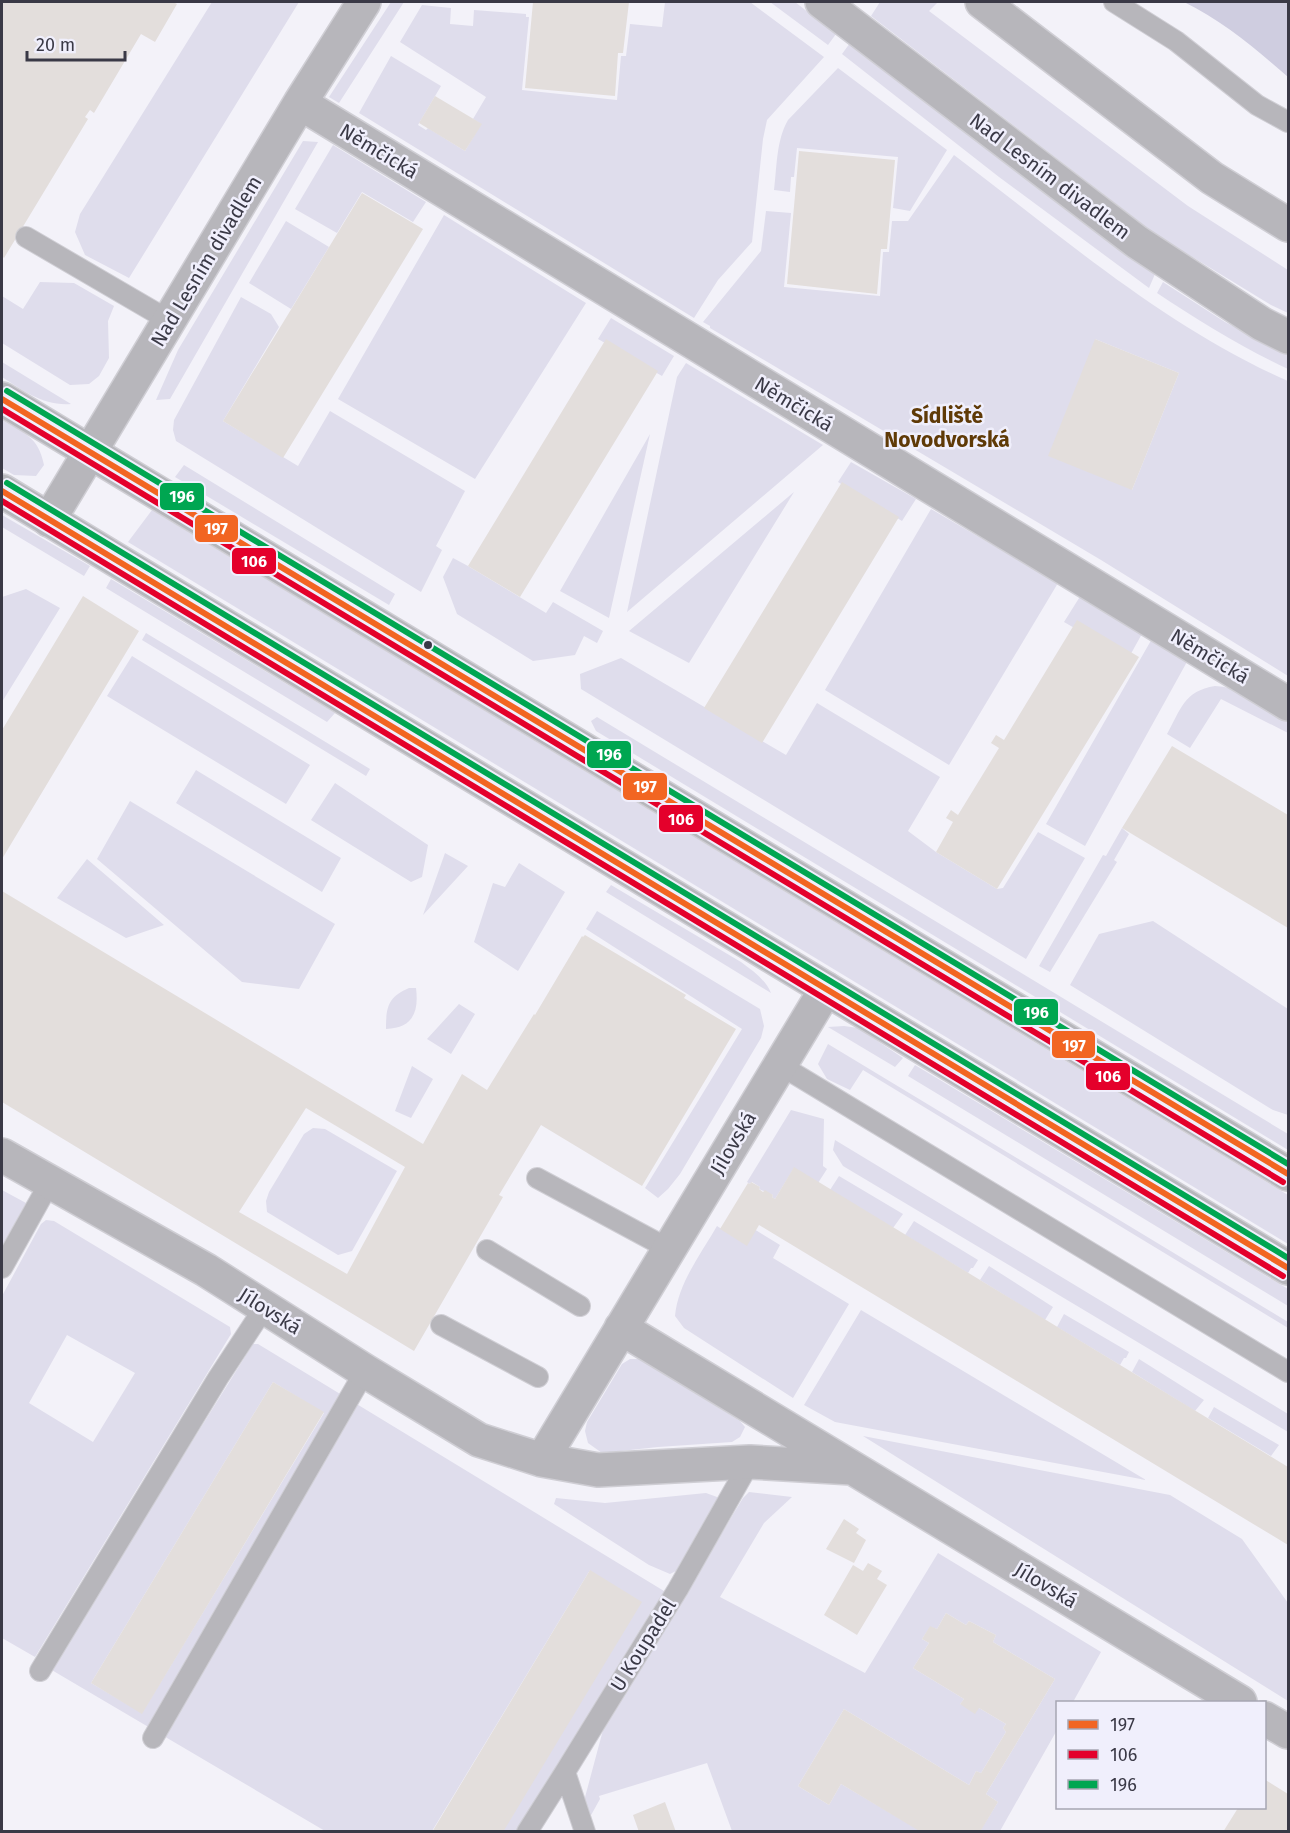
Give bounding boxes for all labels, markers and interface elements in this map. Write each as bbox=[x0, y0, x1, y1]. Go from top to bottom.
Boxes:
scale bar bbox=[27, 24, 124, 62]
text: 20 m bbox=[36, 34, 75, 56]
street label: Nad Lesním divadlem bbox=[965, 108, 1135, 244]
street label: Němčická bbox=[335, 118, 423, 184]
street label: Nad Lesním divadlem bbox=[145, 171, 267, 351]
street label: Němčická bbox=[750, 371, 838, 437]
district label: Sídliště Novodvorská bbox=[884, 403, 1010, 453]
line badge: 196 bbox=[159, 482, 205, 511]
text: 196 bbox=[169, 487, 195, 506]
line badge: 197 bbox=[194, 514, 239, 543]
text: 197 bbox=[204, 519, 228, 538]
line badge: 106 bbox=[231, 547, 277, 575]
text: 106 bbox=[241, 552, 267, 571]
street label: Němčická bbox=[1166, 623, 1254, 689]
unlabelled marker bbox=[422, 639, 434, 651]
line badge: 196 bbox=[586, 740, 632, 769]
text: 196 bbox=[596, 745, 622, 764]
line badge: 197 bbox=[622, 772, 668, 801]
text: 197 bbox=[633, 777, 657, 796]
line badge: 106 bbox=[658, 804, 704, 833]
text: 106 bbox=[668, 810, 694, 829]
line badge: 196 bbox=[1013, 998, 1059, 1026]
text: 196 bbox=[1023, 1003, 1049, 1022]
line badge: 197 bbox=[1051, 1030, 1096, 1059]
text: 197 bbox=[1062, 1036, 1086, 1055]
line badge: 106 bbox=[1085, 1062, 1131, 1091]
text: 106 bbox=[1095, 1067, 1121, 1086]
street label: Jílovská bbox=[705, 1107, 761, 1179]
street label: Jílovská bbox=[234, 1282, 306, 1340]
street label: Jílovská bbox=[1010, 1557, 1082, 1613]
street label: U Koupadel bbox=[605, 1594, 681, 1696]
legend bbox=[1056, 1701, 1266, 1809]
text: 197 bbox=[1110, 1714, 1135, 1736]
text: 106 bbox=[1110, 1744, 1137, 1766]
text: 196 bbox=[1110, 1774, 1137, 1796]

